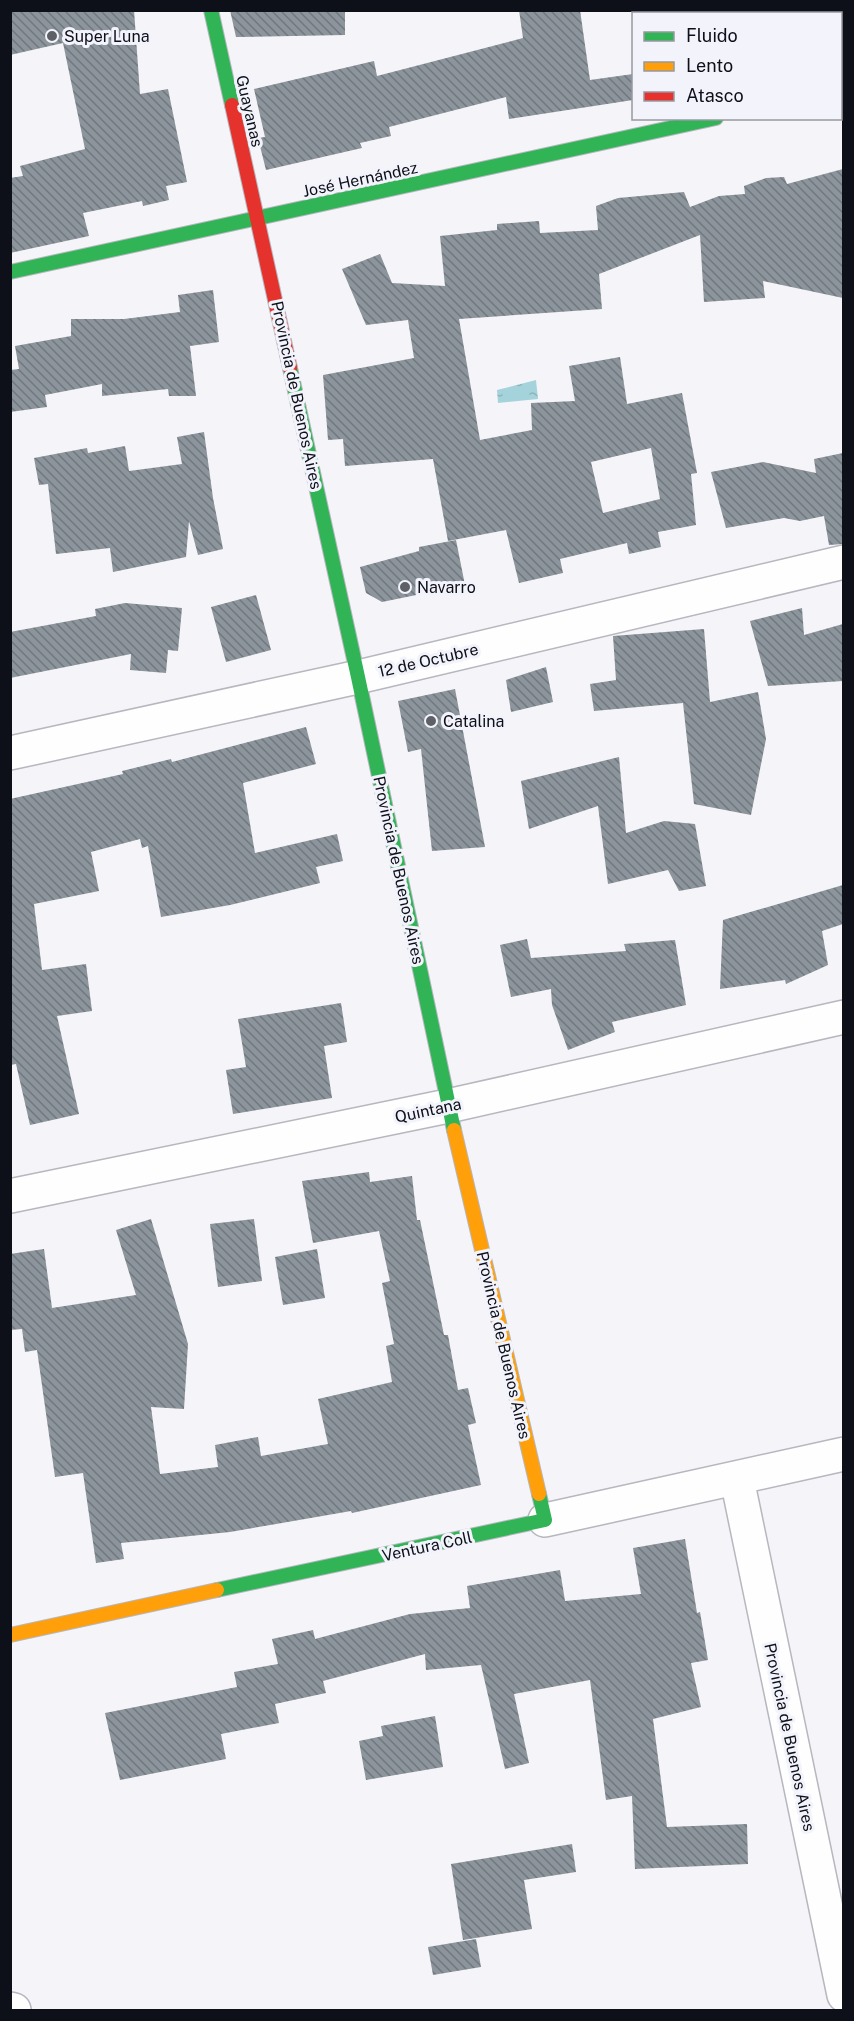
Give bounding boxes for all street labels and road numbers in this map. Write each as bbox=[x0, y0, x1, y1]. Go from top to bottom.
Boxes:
street label: Guayanas bbox=[232, 73, 267, 149]
street label: José Hernández bbox=[301, 158, 420, 201]
street label: Provincia de Buenos Aires bbox=[267, 299, 326, 491]
street label: 12 de Octubre bbox=[376, 640, 480, 681]
street label: Provincia de Buenos Aires bbox=[369, 774, 428, 966]
street label: Quintana bbox=[393, 1094, 463, 1127]
street label: Provincia de Buenos Aires bbox=[473, 1249, 534, 1441]
street label: Ventura Coll bbox=[380, 1528, 474, 1565]
street label: Provincia de Buenos Aires bbox=[760, 1641, 819, 1833]

